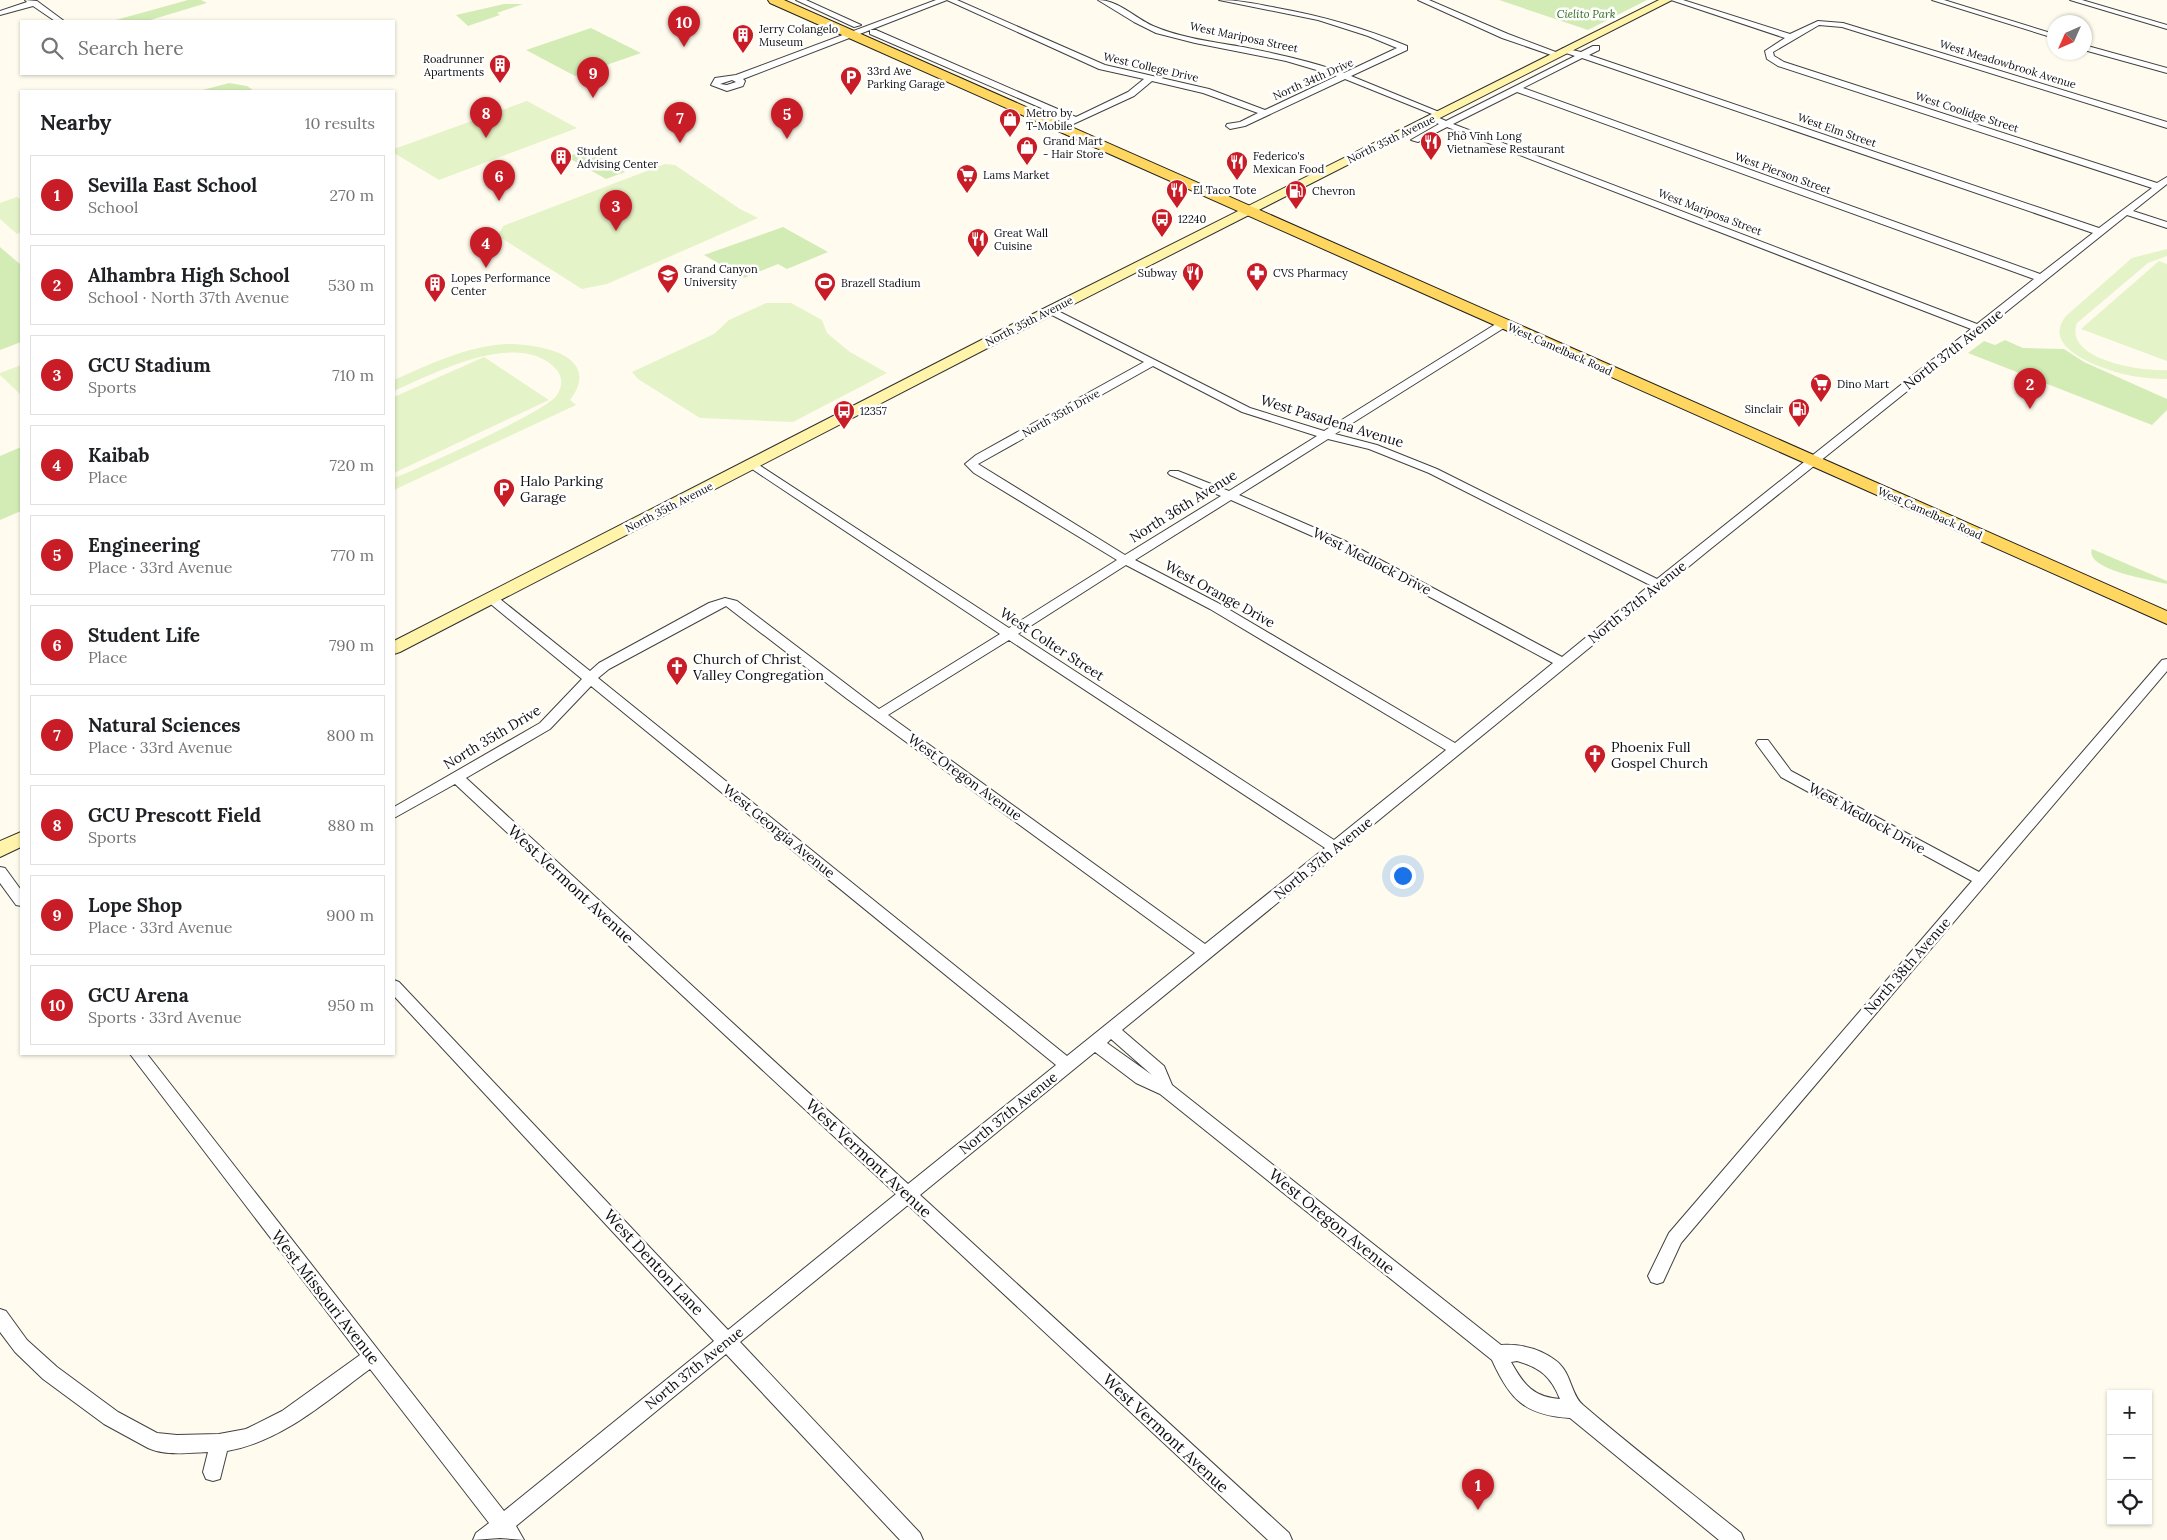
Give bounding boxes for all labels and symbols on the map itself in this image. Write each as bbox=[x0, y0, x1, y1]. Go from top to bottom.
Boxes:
pin: 10 bbox=[668, 6, 700, 47]
park label: Cielito Park bbox=[1557, 7, 1616, 21]
north arrow bbox=[2047, 15, 2092, 60]
street label: West Mariposa Street bbox=[1189, 19, 1300, 55]
place label: Jerry Colangelo Museum bbox=[758, 22, 838, 49]
building icon: Jerry Colangelo Museum bbox=[731, 23, 755, 54]
street label: West Meadowbrook Avenue bbox=[1938, 37, 2078, 91]
street label: West College Drive bbox=[1102, 49, 1200, 85]
place label: Roadrunner Apartments bbox=[423, 52, 484, 79]
building icon: Roadrunner Apartments bbox=[488, 53, 512, 84]
street label: North 34th Drive bbox=[1271, 55, 1355, 103]
pin: 9 bbox=[577, 57, 609, 98]
place label: 33rd Ave Parking Garage bbox=[867, 64, 945, 91]
parking icon: 33rd Ave Parking Garage bbox=[839, 65, 863, 96]
street label: West Coolidge Street bbox=[1913, 89, 2021, 136]
pin: 8 bbox=[470, 97, 502, 138]
pin: 5 bbox=[771, 98, 803, 139]
pin: 7 bbox=[664, 102, 696, 143]
place label: Metro by T-Mobile bbox=[1026, 106, 1072, 133]
shop icon: Metro by T-Mobile bbox=[998, 107, 1022, 138]
street label: West Elm Street bbox=[1796, 110, 1879, 150]
street label: North 35th Avenue bbox=[1345, 112, 1437, 166]
place label: Phở Vĩnh Long Vietnamese Restaurant bbox=[1446, 129, 1566, 156]
restaurant icon: Phở Vĩnh Long Vietnamese Restaurant bbox=[1419, 130, 1443, 161]
place label: Grand Mart - Hair Store bbox=[1043, 134, 1104, 161]
shop icon: Grand Mart - Hair Store bbox=[1015, 135, 1039, 166]
place label: Student Advising Center bbox=[576, 144, 658, 171]
building icon: Student Advising Center bbox=[549, 145, 573, 176]
place label: Federico's Mexican Food bbox=[1253, 149, 1325, 176]
street label: West Pierson Street bbox=[1733, 149, 1834, 197]
restaurant icon: Federico's Mexican Food bbox=[1225, 150, 1249, 181]
pin: 6 bbox=[483, 160, 515, 201]
supermarket icon: Lams Market bbox=[955, 163, 979, 194]
place label: Lams Market bbox=[983, 168, 1050, 182]
restaurant icon: El Taco Tote bbox=[1165, 178, 1189, 209]
fuel station icon: Chevron bbox=[1284, 179, 1308, 210]
place label: El Taco Tote bbox=[1193, 183, 1256, 197]
place label: Chevron bbox=[1312, 184, 1356, 198]
street label: West Mariposa Street bbox=[1656, 186, 1765, 239]
pin: 3 bbox=[600, 190, 632, 231]
bus stop icon: 12240 bbox=[1150, 207, 1174, 238]
place label: 12240 bbox=[1178, 212, 1207, 226]
place label: Great Wall Cuisine bbox=[994, 226, 1048, 253]
pin: 4 bbox=[470, 227, 502, 268]
restaurant icon: Great Wall Cuisine bbox=[966, 227, 990, 258]
restaurant icon: Subway bbox=[1181, 261, 1205, 292]
pharmacy icon: CVS Pharmacy bbox=[1245, 261, 1269, 292]
place label: Grand Canyon University bbox=[684, 262, 758, 289]
school or university icon: Grand Canyon University bbox=[656, 263, 680, 294]
place label: Subway bbox=[1138, 266, 1177, 280]
place label: CVS Pharmacy bbox=[1273, 266, 1348, 280]
place label: Lopes Performance Center bbox=[451, 271, 550, 298]
sports icon: Brazell Stadium bbox=[813, 271, 837, 302]
building icon: Lopes Performance Center bbox=[423, 272, 447, 303]
place label: Brazell Stadium bbox=[841, 276, 921, 290]
street label: North 35th Avenue bbox=[983, 293, 1075, 349]
street label: North 37th Avenue bbox=[1900, 304, 2007, 393]
street label: West Camelback Road bbox=[1505, 320, 1615, 379]
pin: 2 bbox=[2014, 368, 2046, 409]
supermarket icon: Dino Mart bbox=[1809, 372, 1833, 403]
place label: Dino Mart bbox=[1837, 377, 1890, 391]
street label: North 35th Drive bbox=[1020, 386, 1102, 440]
street label: West Pasadena Avenue bbox=[1258, 391, 1406, 451]
fuel station icon: Sinclair bbox=[1787, 397, 1811, 428]
bus stop icon: 12357 bbox=[832, 399, 856, 430]
place label: Sinclair bbox=[1745, 402, 1783, 416]
place label: 12357 bbox=[860, 404, 887, 418]
street label: North 36th Avenue bbox=[1126, 465, 1240, 546]
place label: Halo Parking Garage bbox=[520, 472, 603, 506]
parking icon: Halo Parking Garage bbox=[492, 477, 516, 508]
street label: North 35th Avenue bbox=[623, 479, 715, 535]
street label: West Camelback Road bbox=[1875, 484, 1985, 543]
street label: West Medlock Drive bbox=[1310, 523, 1435, 599]
street label: West Orange Drive bbox=[1162, 556, 1279, 632]
street label: North 37th Avenue bbox=[1584, 557, 1690, 647]
street label: West Colter Street bbox=[996, 604, 1108, 685]
place label: Church of Christ Valley Congregation bbox=[692, 650, 824, 684]
church icon: Church of Christ Valley Congregation bbox=[665, 655, 689, 686]
street label: North 35th Drive bbox=[440, 701, 544, 773]
street label: West Oregon Avenue bbox=[904, 730, 1026, 825]
place label: Phoenix Full Gospel Church bbox=[1611, 738, 1708, 772]
church icon: Phoenix Full Gospel Church bbox=[1583, 743, 1607, 774]
street label: West Medlock Drive bbox=[1805, 778, 1929, 858]
street label: West Georgia Avenue bbox=[719, 780, 839, 882]
street label: North 37th Avenue bbox=[1270, 813, 1376, 903]
street label: West Vermont Avenue bbox=[504, 820, 638, 948]
your location bbox=[1390, 863, 1416, 889]
street label: North 38th Avenue bbox=[1860, 913, 1954, 1018]
street label: North 37th Avenue bbox=[955, 1068, 1061, 1158]
street label: West Vermont Avenue bbox=[802, 1094, 936, 1222]
street label: West Oregon Avenue bbox=[1265, 1164, 1399, 1278]
street label: West Denton Lane bbox=[600, 1205, 708, 1319]
street label: West Missouri Avenue bbox=[267, 1226, 385, 1368]
street label: North 37th Avenue bbox=[641, 1323, 747, 1413]
street label: West Vermont Avenue bbox=[1099, 1369, 1233, 1497]
pin: 1 bbox=[1462, 1469, 1494, 1510]

